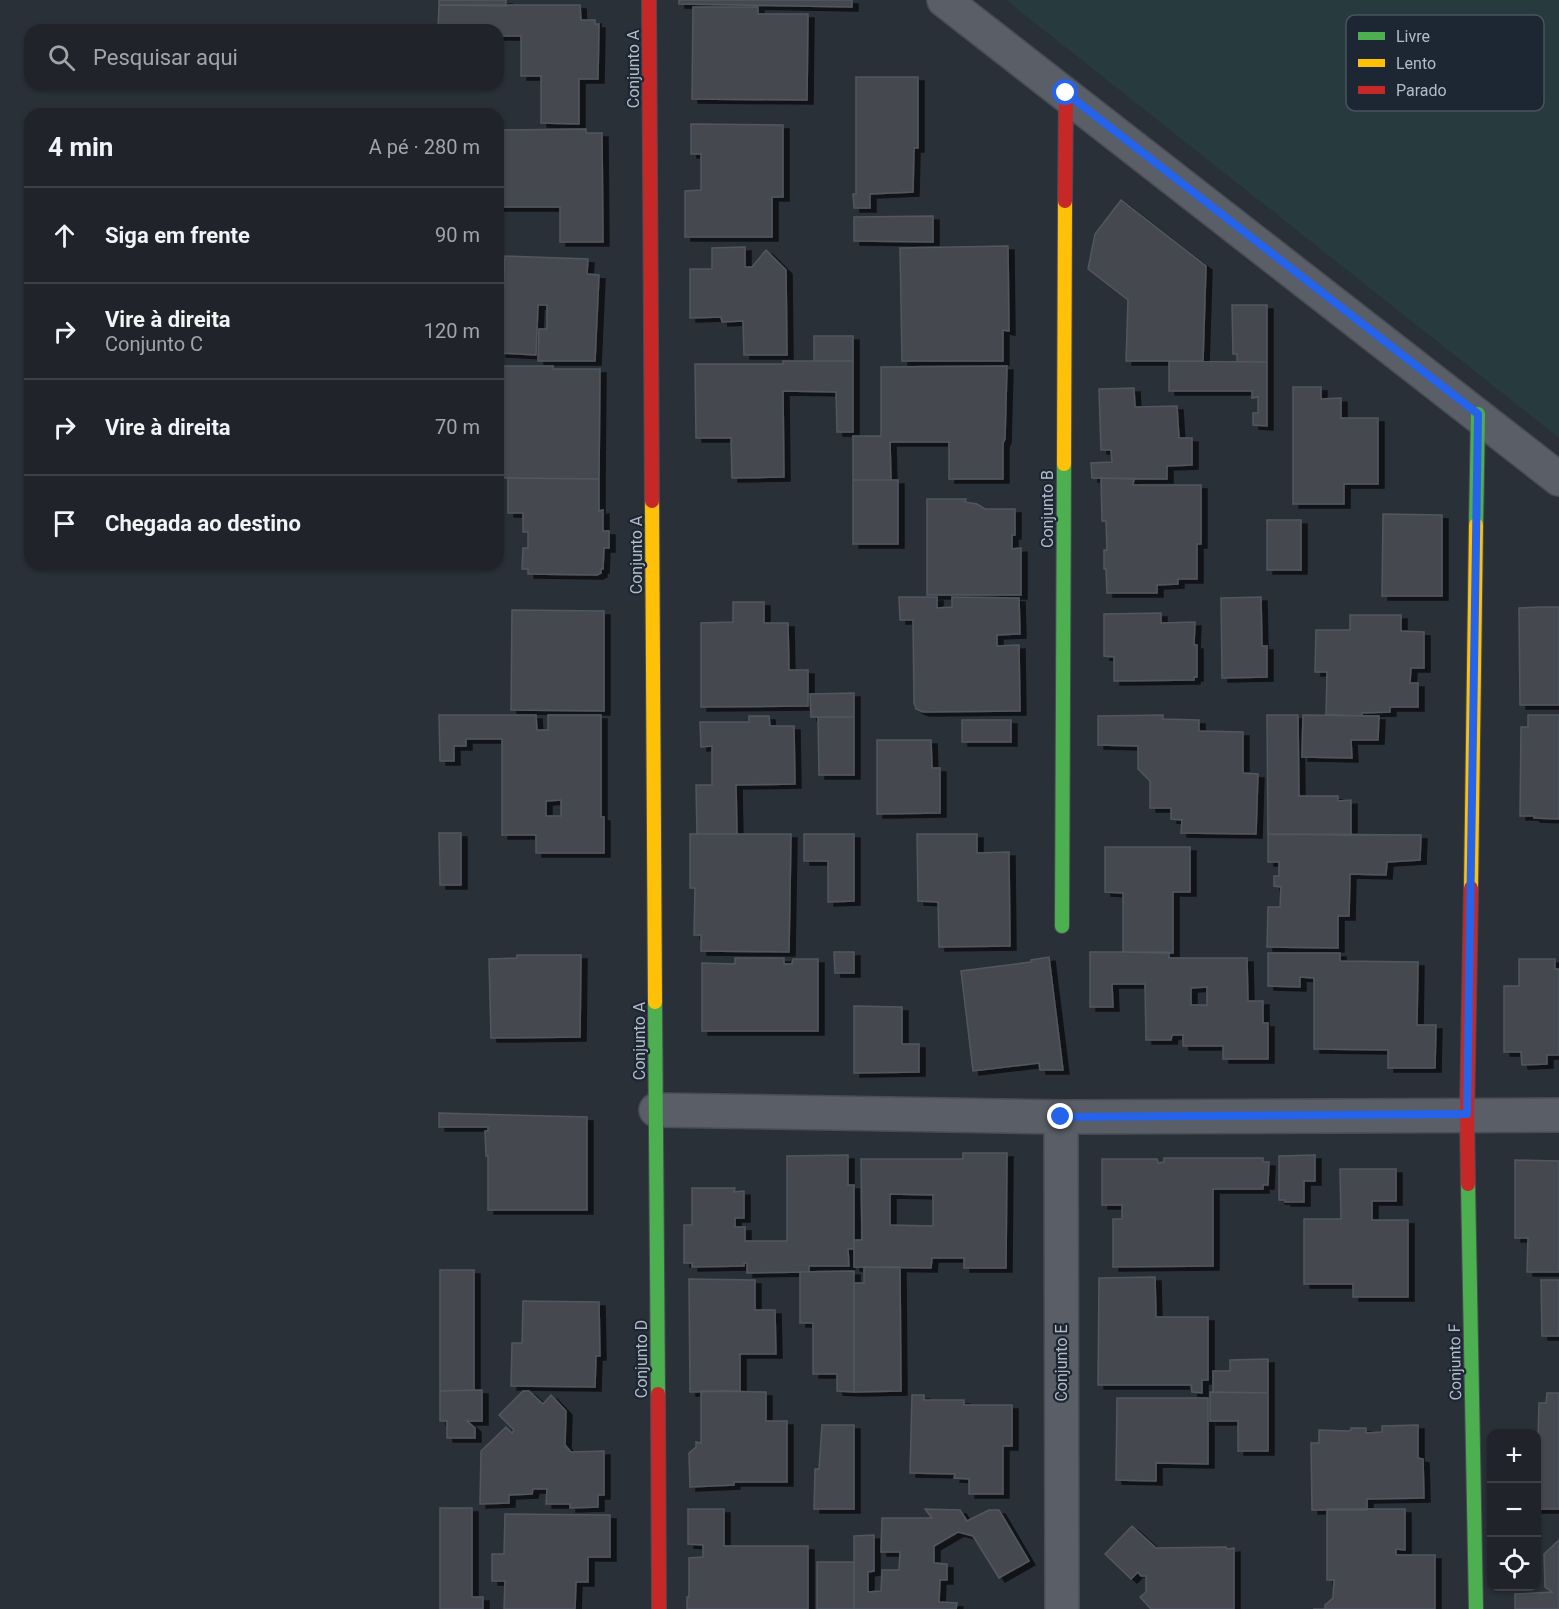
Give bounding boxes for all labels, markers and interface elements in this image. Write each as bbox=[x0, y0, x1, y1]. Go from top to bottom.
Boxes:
legend bbox=[1346, 15, 1544, 111]
search box bbox=[24, 24, 504, 90]
text: Livre bbox=[1396, 27, 1430, 46]
street label: Conjunto A bbox=[624, 29, 643, 108]
icon: search bbox=[45, 41, 78, 74]
text: Pesquisar aqui bbox=[93, 45, 238, 70]
text: Lento bbox=[1396, 54, 1436, 73]
route start bbox=[1052, 79, 1078, 105]
text: Parado bbox=[1396, 81, 1447, 100]
text: 4 min bbox=[48, 132, 113, 162]
text: A pé · 280 m bbox=[369, 135, 480, 159]
icon: ahead bbox=[48, 219, 81, 252]
text: Siga em frente bbox=[105, 223, 250, 248]
text: 90 m bbox=[435, 223, 480, 247]
text: Vire à direita bbox=[105, 307, 231, 332]
icon: right bbox=[48, 315, 81, 348]
text: 120 m bbox=[424, 319, 480, 343]
text: Conjunto C bbox=[105, 332, 203, 356]
icon: right bbox=[48, 411, 81, 444]
text: Vire à direita bbox=[105, 415, 231, 440]
text: 70 m bbox=[435, 415, 480, 439]
street label: Conjunto B bbox=[1038, 470, 1057, 548]
icon: arrive bbox=[48, 507, 81, 540]
text: Chegada ao destino bbox=[105, 511, 301, 536]
street label: Conjunto A bbox=[627, 515, 646, 594]
street label: Conjunto A bbox=[630, 1001, 649, 1080]
route end bbox=[1047, 1103, 1073, 1129]
street label: Conjunto D bbox=[632, 1320, 651, 1398]
street label: Conjunto F bbox=[1445, 1323, 1465, 1401]
street label: Conjunto E bbox=[1052, 1324, 1071, 1402]
map controls bbox=[1487, 1429, 1541, 1591]
button: + bbox=[1487, 1429, 1541, 1483]
button: − bbox=[1487, 1483, 1541, 1537]
button: locate bbox=[1487, 1537, 1541, 1591]

